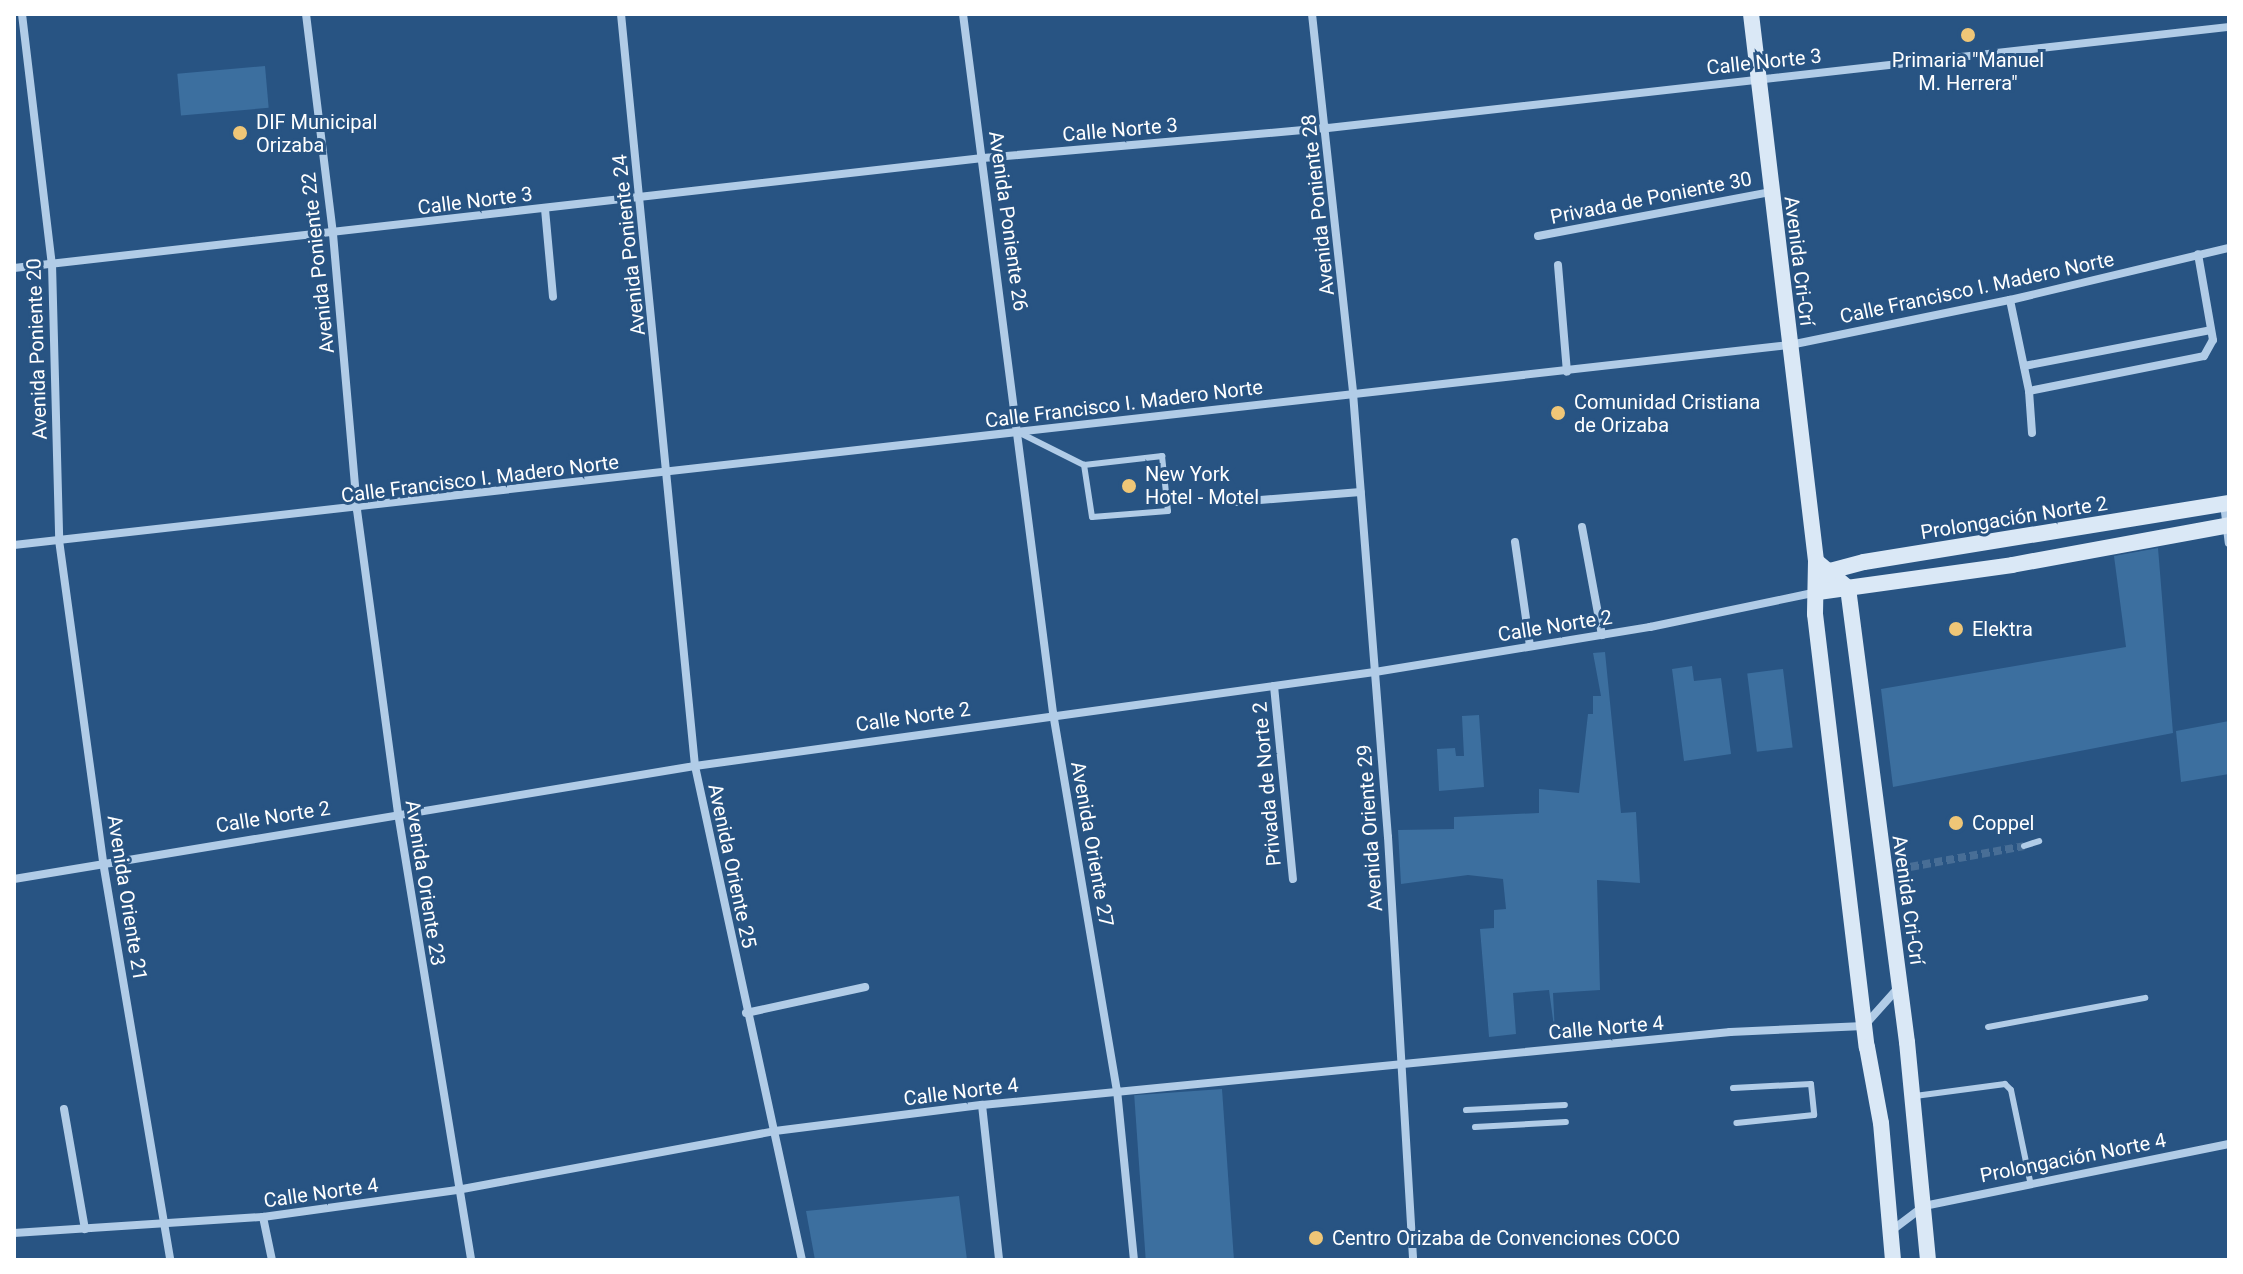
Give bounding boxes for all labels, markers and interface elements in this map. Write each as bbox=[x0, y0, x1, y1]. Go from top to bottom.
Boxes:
marker: Primaria "Manuel M. Herrera" bbox=[1959, 26, 1977, 44]
street label: Calle Norte 3 bbox=[1705, 44, 1823, 80]
place label: Primaria "Manuel M. Herrera" bbox=[1892, 48, 2044, 95]
place label: DIF Municipal Orizaba bbox=[256, 110, 377, 157]
street label: Calle Norte 3 bbox=[1061, 113, 1179, 147]
street label: Avenida Poniente 28 bbox=[1297, 113, 1339, 297]
marker: DIF Municipal Orizaba bbox=[231, 124, 249, 142]
street label: Avenida Poniente 26 bbox=[983, 129, 1033, 313]
street label: Avenida Poniente 24 bbox=[608, 153, 650, 337]
street label: Privada de Poniente 30 bbox=[1548, 167, 1754, 229]
street label: Avenida Poniente 22 bbox=[297, 171, 339, 355]
street label: Calle Norte 3 bbox=[416, 182, 534, 220]
street label: Avenida Cri-Crí bbox=[1779, 195, 1819, 327]
street label: Calle Francisco I. Madero Norte bbox=[1838, 247, 2116, 329]
street label: Avenida Poniente 20 bbox=[22, 258, 52, 440]
street label: Calle Francisco I. Madero Norte bbox=[984, 375, 1264, 433]
place label: Comunidad Cristiana de Orizaba bbox=[1574, 390, 1760, 437]
marker: Comunidad Cristiana de Orizaba bbox=[1549, 404, 1567, 422]
street label: Calle Francisco I. Madero Norte bbox=[340, 450, 620, 508]
place label: New York Hotel - Motel bbox=[1145, 462, 1259, 509]
marker: New York Hotel - Motel bbox=[1120, 477, 1138, 495]
street label: Prolongación Norte 2 bbox=[1919, 491, 2109, 545]
street label: Calle Norte 2 bbox=[1496, 605, 1614, 647]
place label: Elektra bbox=[1972, 617, 2033, 641]
marker: Elektra bbox=[1947, 620, 1965, 638]
street label: Calle Norte 2 bbox=[854, 697, 972, 737]
street label: Privada de Norte 2 bbox=[1248, 701, 1286, 867]
street label: Avenida Oriente 29 bbox=[1352, 744, 1388, 912]
street label: Avenida Oriente 27 bbox=[1066, 759, 1118, 929]
street label: Avenida Oriente 25 bbox=[703, 782, 761, 950]
street label: Calle Norte 2 bbox=[214, 796, 332, 838]
street label: Avenida Oriente 23 bbox=[400, 798, 450, 968]
place label: Coppel bbox=[1972, 811, 2034, 835]
street label: Avenida Oriente 21 bbox=[102, 813, 152, 983]
marker: Coppel bbox=[1947, 814, 1965, 832]
street label: Avenida Cri-Crí bbox=[1887, 834, 1929, 966]
street label: Calle Norte 4 bbox=[1547, 1011, 1665, 1045]
street label: Calle Norte 4 bbox=[902, 1073, 1020, 1111]
street label: Prolongación Norte 4 bbox=[1978, 1128, 2168, 1188]
street label: Calle Norte 4 bbox=[262, 1173, 380, 1213]
place label: Centro Orizaba de Convenciones COCO bbox=[1332, 1226, 1680, 1250]
marker: Centro Orizaba de Convenciones COCO bbox=[1307, 1229, 1325, 1247]

